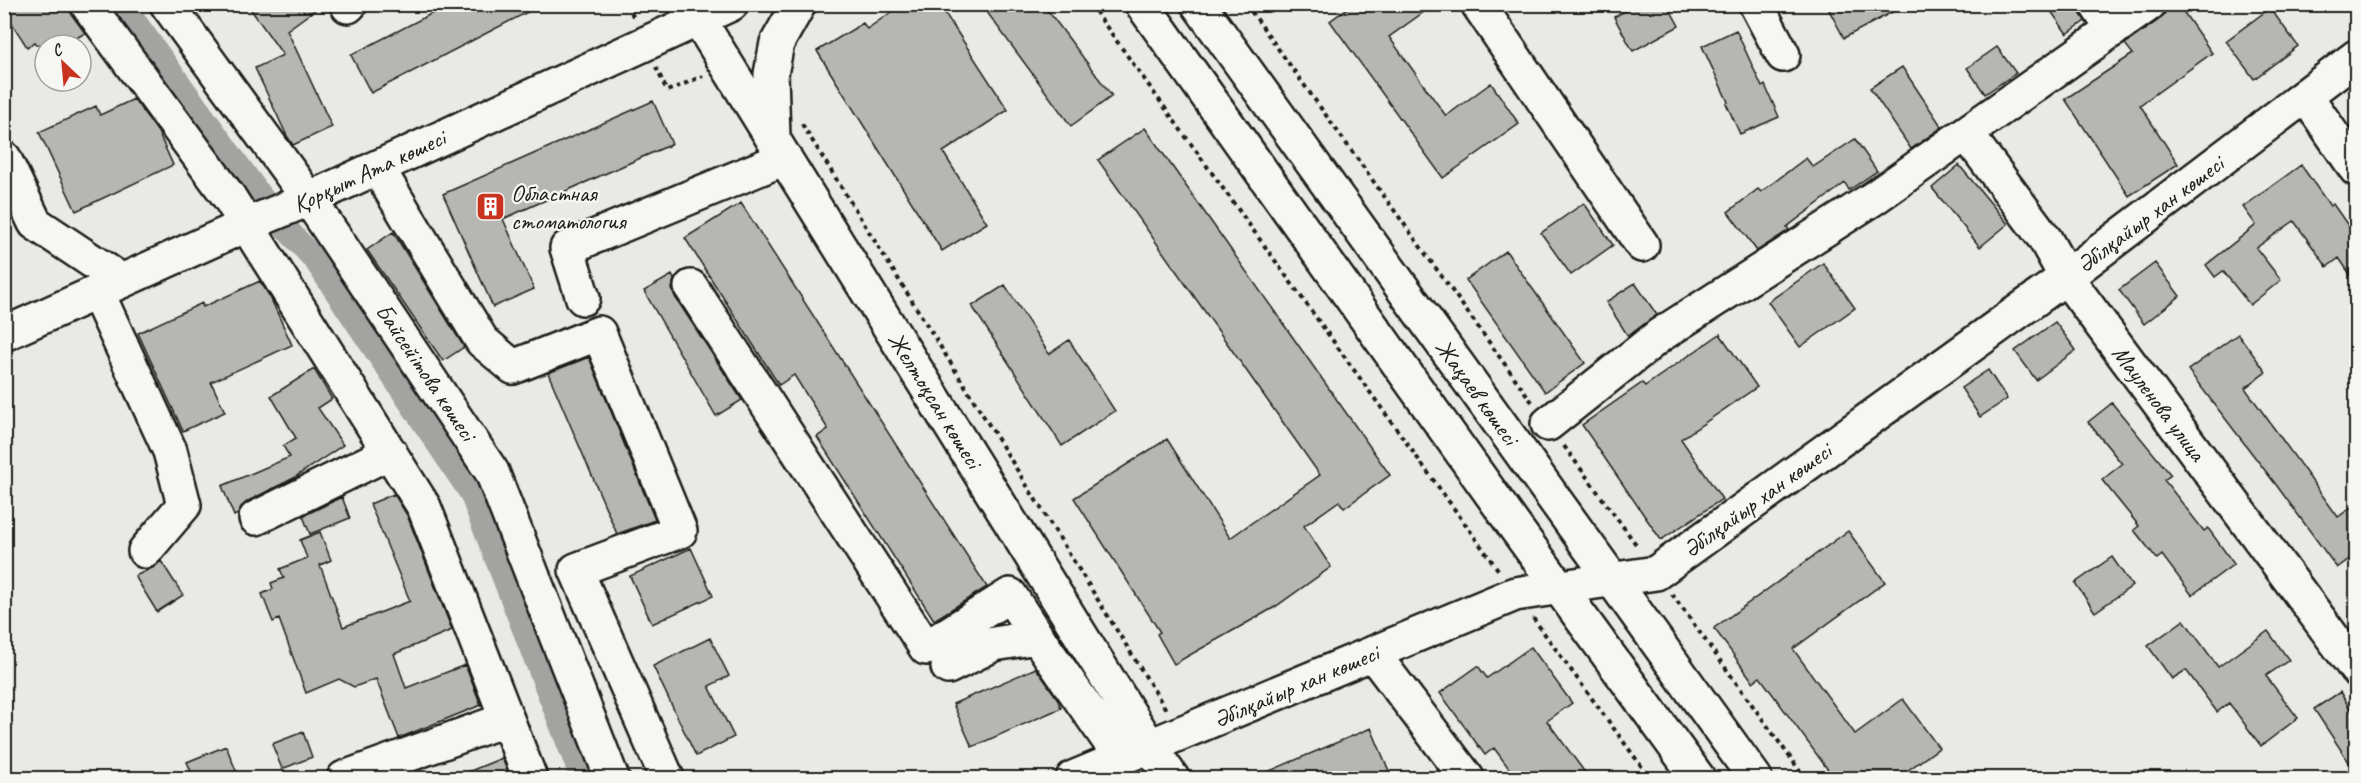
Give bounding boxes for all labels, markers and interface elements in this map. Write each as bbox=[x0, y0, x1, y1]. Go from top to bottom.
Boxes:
north arrow bbox=[33, 33, 93, 93]
text: С bbox=[49, 39, 67, 61]
street label: Қорқыт Ата көшесі bbox=[288, 121, 452, 219]
street label: Әбілқайыр хан көшесі bbox=[2070, 147, 2232, 279]
place label: Областная стоматология bbox=[511, 178, 627, 236]
building icon: Областная стоматология bbox=[474, 191, 506, 223]
street label: Байсейітова көшесі bbox=[369, 298, 484, 449]
street label: Желтоқсан көшесі bbox=[881, 326, 990, 476]
street label: Жақаев көшесі bbox=[1429, 333, 1527, 453]
street label: Мауленова улица bbox=[2106, 339, 2213, 468]
street label: Әбілқайыр хан көшесі bbox=[1677, 434, 1839, 564]
street label: Әбілқайыр хан көшесі bbox=[1209, 637, 1385, 734]

